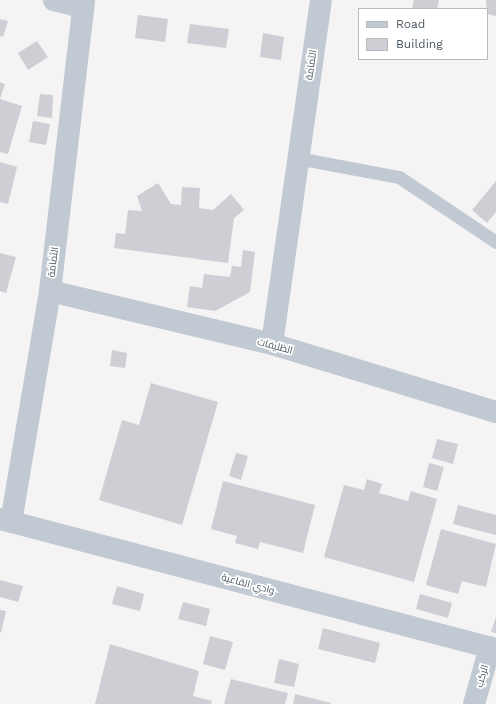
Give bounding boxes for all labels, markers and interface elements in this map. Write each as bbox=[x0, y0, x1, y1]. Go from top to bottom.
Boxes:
legend bbox=[358, 8, 488, 60]
text: Road bbox=[396, 17, 425, 31]
text: Building bbox=[396, 37, 443, 51]
street label: الثمامة bbox=[303, 49, 319, 81]
street label: الثمامة bbox=[45, 246, 61, 278]
street label: الظليفات bbox=[256, 336, 294, 356]
street label: وادي القاعية bbox=[220, 571, 276, 597]
street label: الركب bbox=[473, 663, 491, 689]

